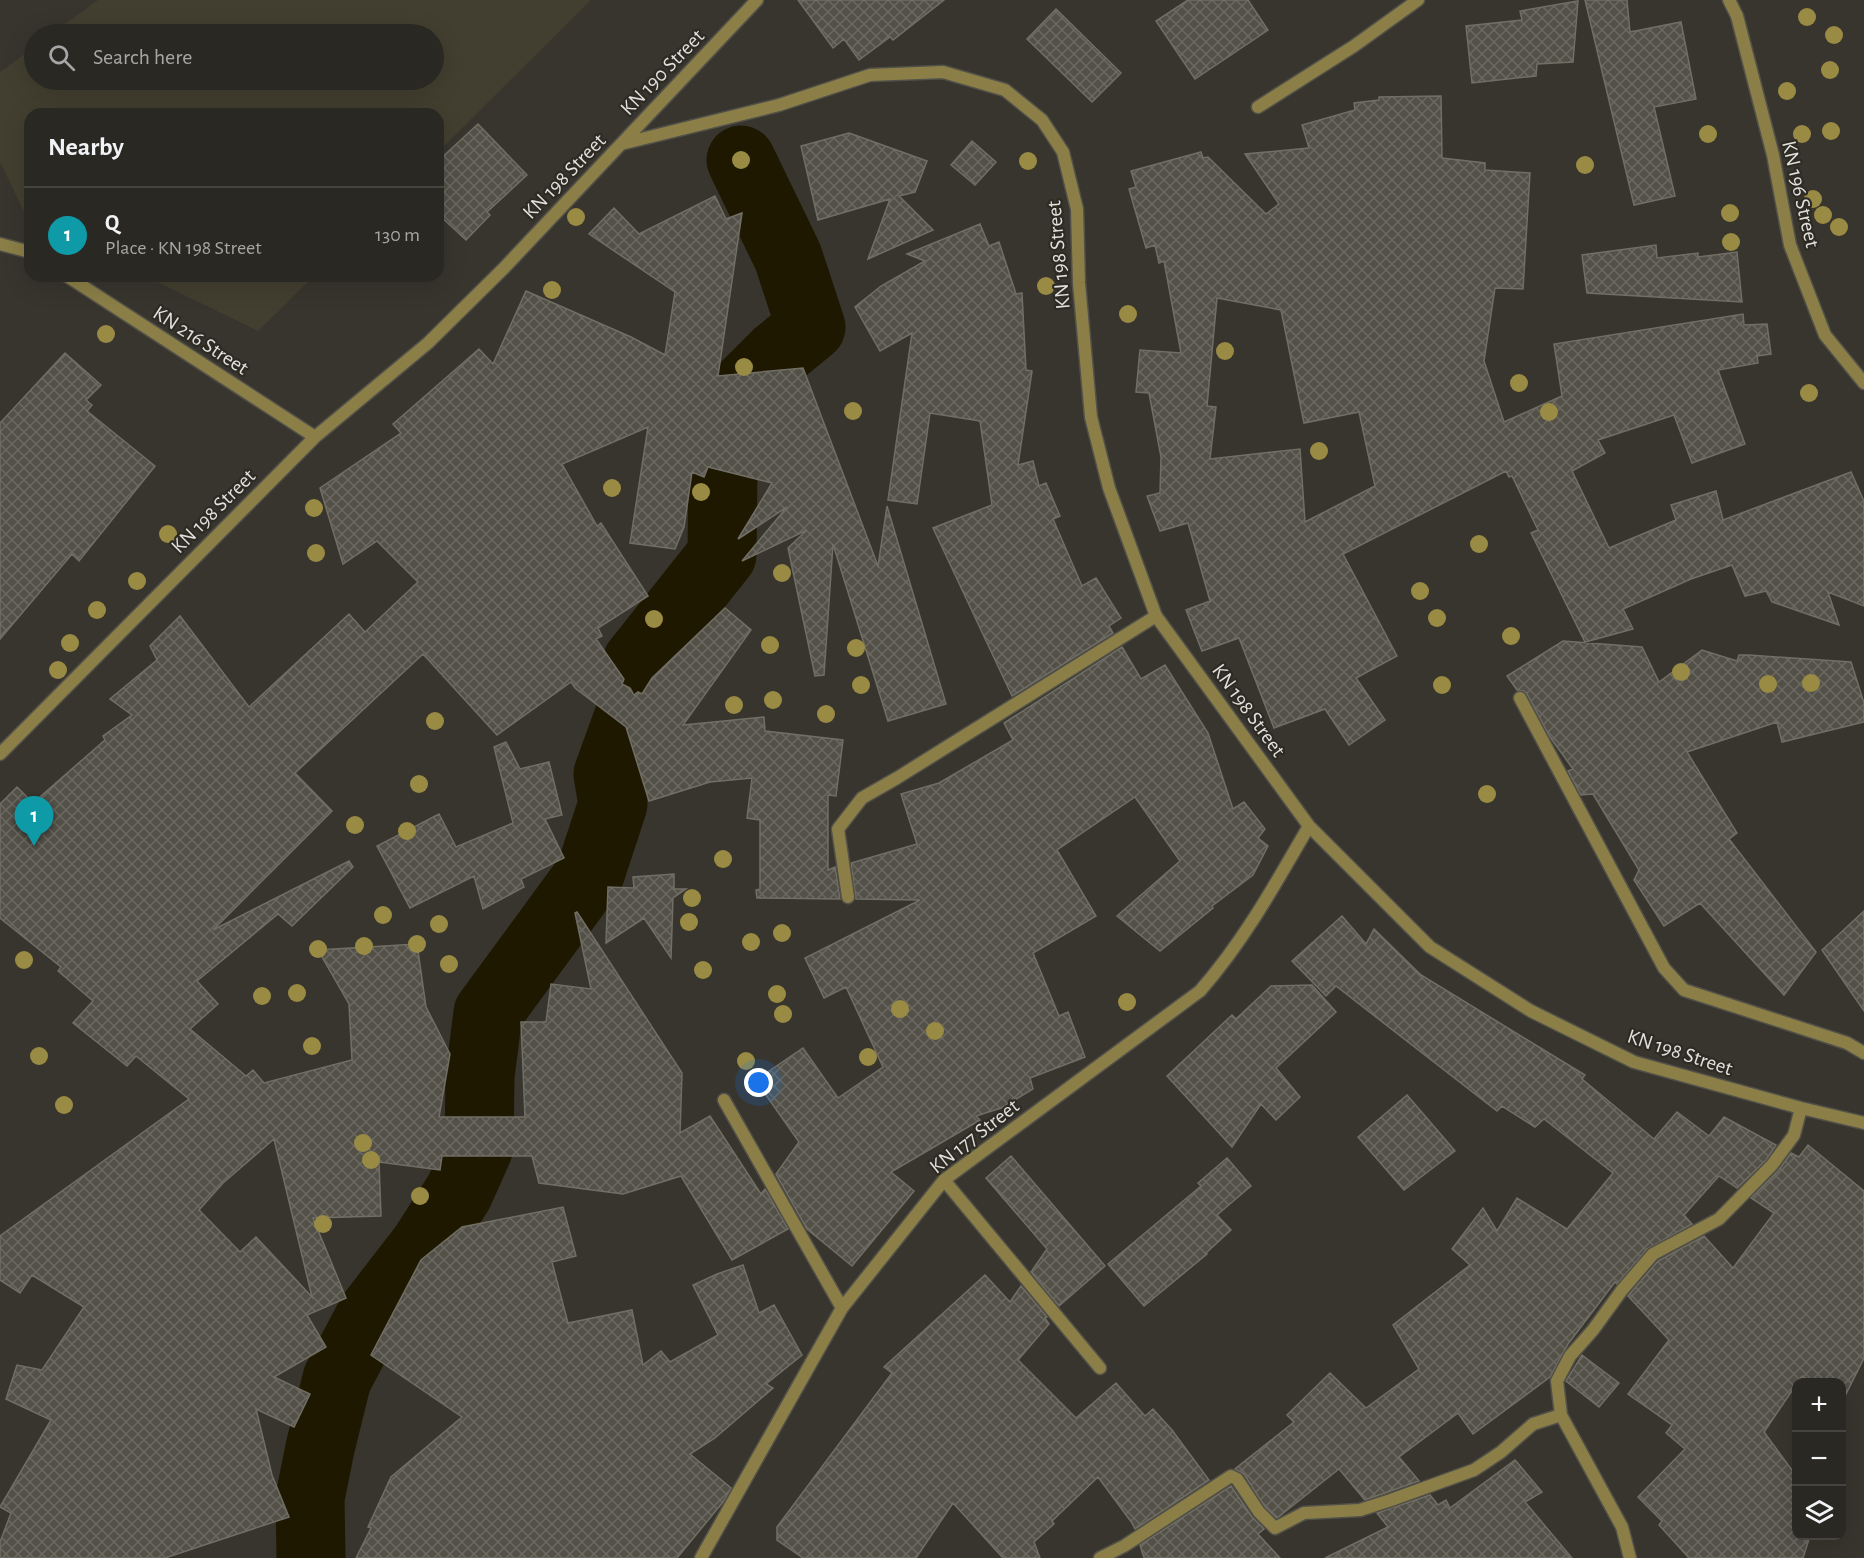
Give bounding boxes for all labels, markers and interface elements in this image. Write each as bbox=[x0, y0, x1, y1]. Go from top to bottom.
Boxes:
search box bbox=[24, 24, 444, 90]
street label: KN 190 Street bbox=[616, 25, 708, 119]
icon: search bbox=[45, 41, 78, 74]
text: Search here bbox=[93, 46, 192, 68]
street label: KN 198 Street bbox=[519, 130, 610, 223]
text: Nearby bbox=[48, 134, 124, 160]
street label: KN 196 Street bbox=[1778, 139, 1823, 250]
street label: KN 198 Street bbox=[1043, 199, 1074, 310]
text: Q bbox=[105, 212, 119, 234]
text: 1 bbox=[64, 225, 71, 245]
text: 130 m bbox=[375, 225, 420, 245]
text: Place · KN 198 Street bbox=[105, 238, 262, 258]
street label: KN 216 Street bbox=[149, 302, 252, 379]
street label: KN 198 Street bbox=[167, 465, 260, 557]
street label: KN 198 Street bbox=[1208, 660, 1289, 761]
pin: 1 bbox=[15, 796, 54, 846]
street label: KN 198 Street bbox=[1625, 1026, 1735, 1079]
your location bbox=[744, 1068, 773, 1097]
street label: KN 177 Street bbox=[926, 1095, 1023, 1178]
map controls bbox=[1792, 1378, 1846, 1540]
button: + bbox=[1792, 1378, 1846, 1432]
button: − bbox=[1792, 1432, 1846, 1486]
button: layers bbox=[1792, 1486, 1846, 1540]

